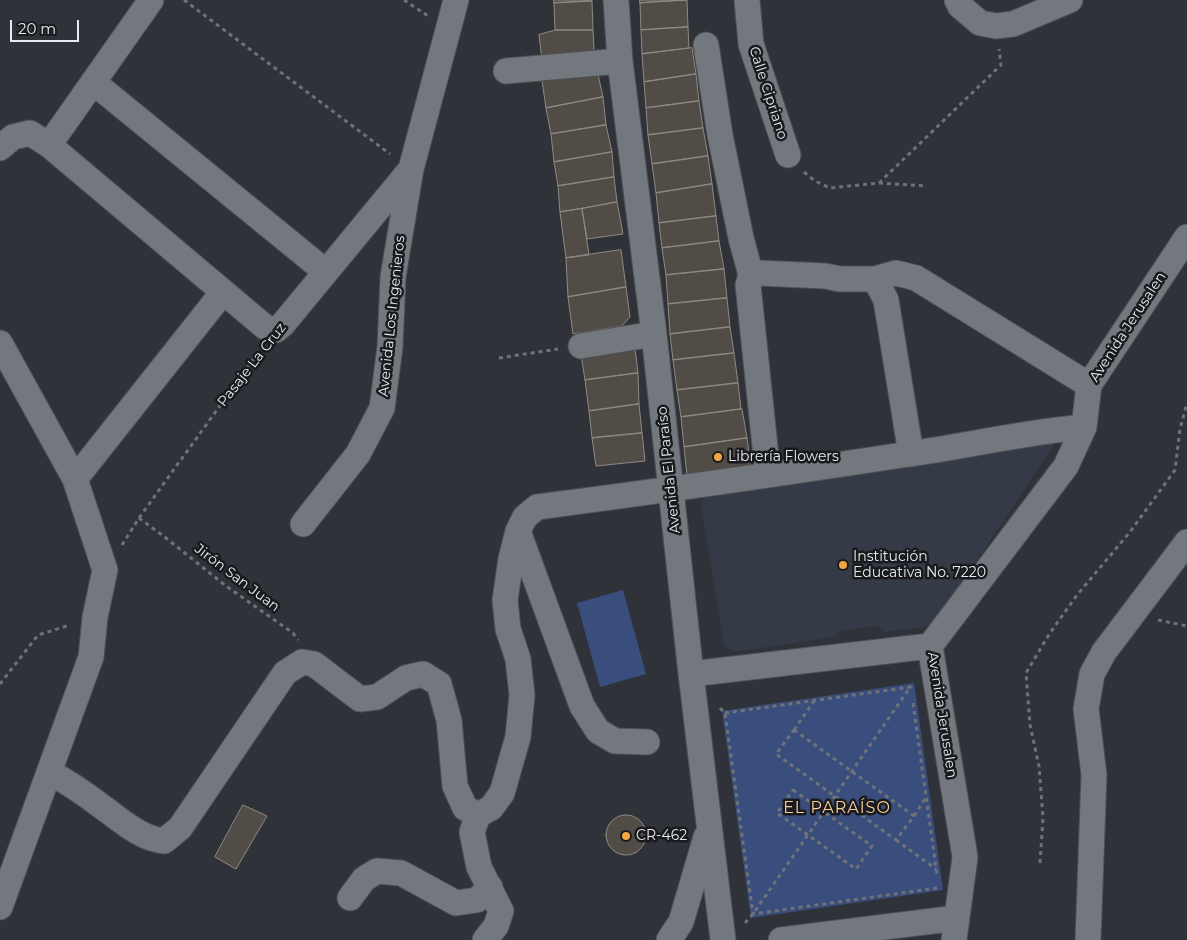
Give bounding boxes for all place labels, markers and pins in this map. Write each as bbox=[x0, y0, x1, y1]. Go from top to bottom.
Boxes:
place label: Librería Flowers bbox=[728, 449, 839, 465]
marker: Librería Flowers bbox=[712, 451, 724, 463]
place label: Institución Educativa No. 7220 bbox=[853, 549, 986, 582]
marker: Institución Educativa No. 7220 bbox=[837, 559, 849, 571]
place label: CR-462 bbox=[636, 828, 687, 844]
marker: CR-462 bbox=[620, 830, 632, 842]

